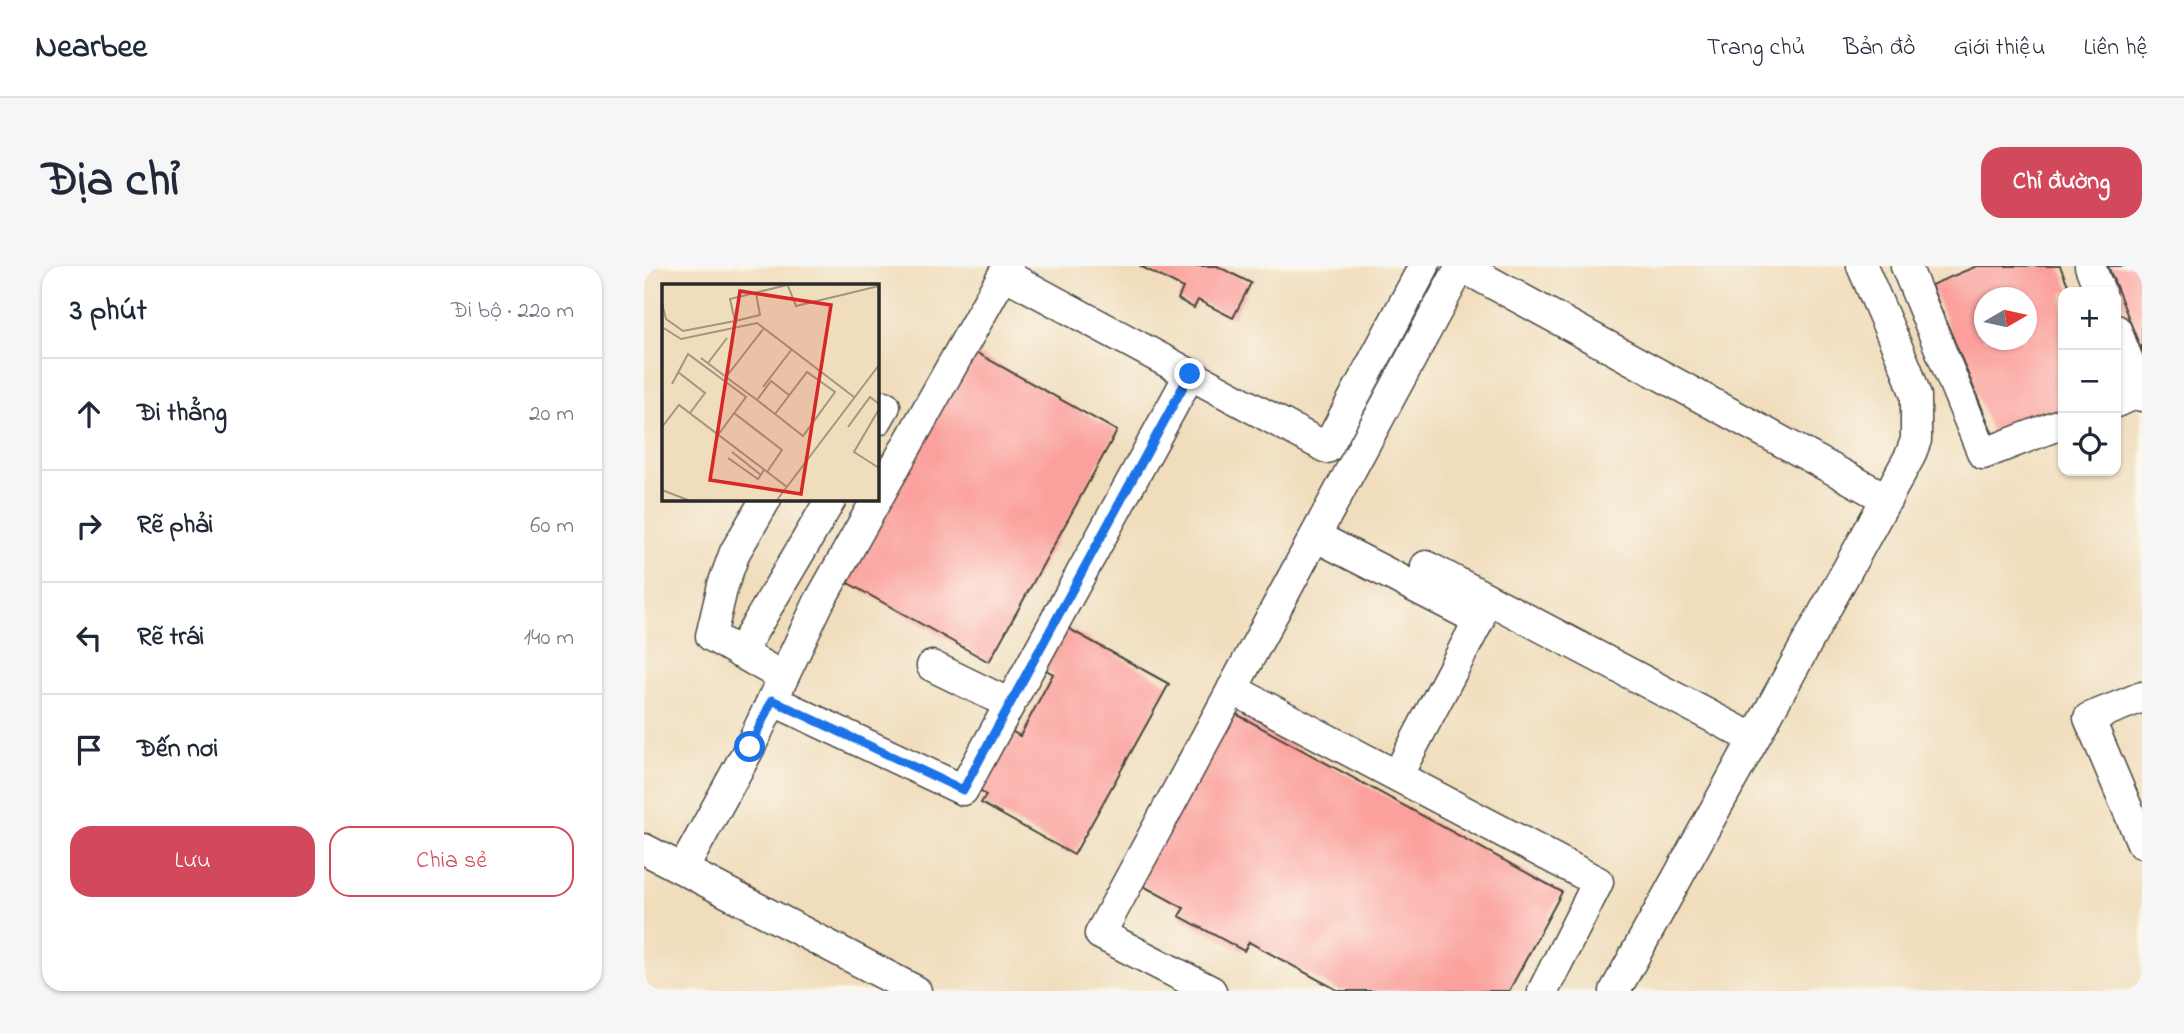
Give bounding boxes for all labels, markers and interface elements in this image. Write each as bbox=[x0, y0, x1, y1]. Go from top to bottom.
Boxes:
text: Nearbee bbox=[35, 24, 147, 72]
text: Trang chủ bbox=[1707, 31, 1805, 66]
text: Bản đồ bbox=[1843, 31, 1915, 66]
text: Giới thiệu bbox=[1953, 31, 2045, 66]
text: Liên hệ bbox=[2083, 31, 2149, 66]
text: Địa chỉ bbox=[42, 146, 179, 218]
button: Chỉ đường bbox=[1981, 147, 2142, 218]
inset map bbox=[662, 284, 878, 500]
north arrow bbox=[1974, 287, 2037, 350]
map controls bbox=[2058, 287, 2121, 476]
button: + bbox=[2058, 287, 2121, 350]
text: 3 phút bbox=[70, 290, 147, 334]
text: Đi bộ · 220 m bbox=[451, 295, 574, 328]
button: − bbox=[2058, 350, 2121, 413]
route end bbox=[1174, 358, 1205, 389]
icon: ahead bbox=[70, 395, 108, 433]
text: Đi thẳng bbox=[137, 395, 227, 433]
text: 20 m bbox=[529, 398, 574, 431]
button: locate bbox=[2058, 413, 2121, 476]
icon: right bbox=[70, 507, 108, 545]
text: Rẽ phải bbox=[137, 507, 213, 545]
text: 60 m bbox=[530, 510, 574, 543]
icon: left bbox=[70, 619, 108, 657]
text: Rẽ trái bbox=[137, 619, 204, 657]
text: 140 m bbox=[524, 622, 574, 655]
icon: arrive bbox=[70, 731, 108, 769]
text: Đến nơi bbox=[137, 731, 218, 769]
route start bbox=[734, 731, 765, 762]
button: Lưu bbox=[70, 826, 315, 897]
button: Chia sẻ bbox=[329, 826, 574, 897]

